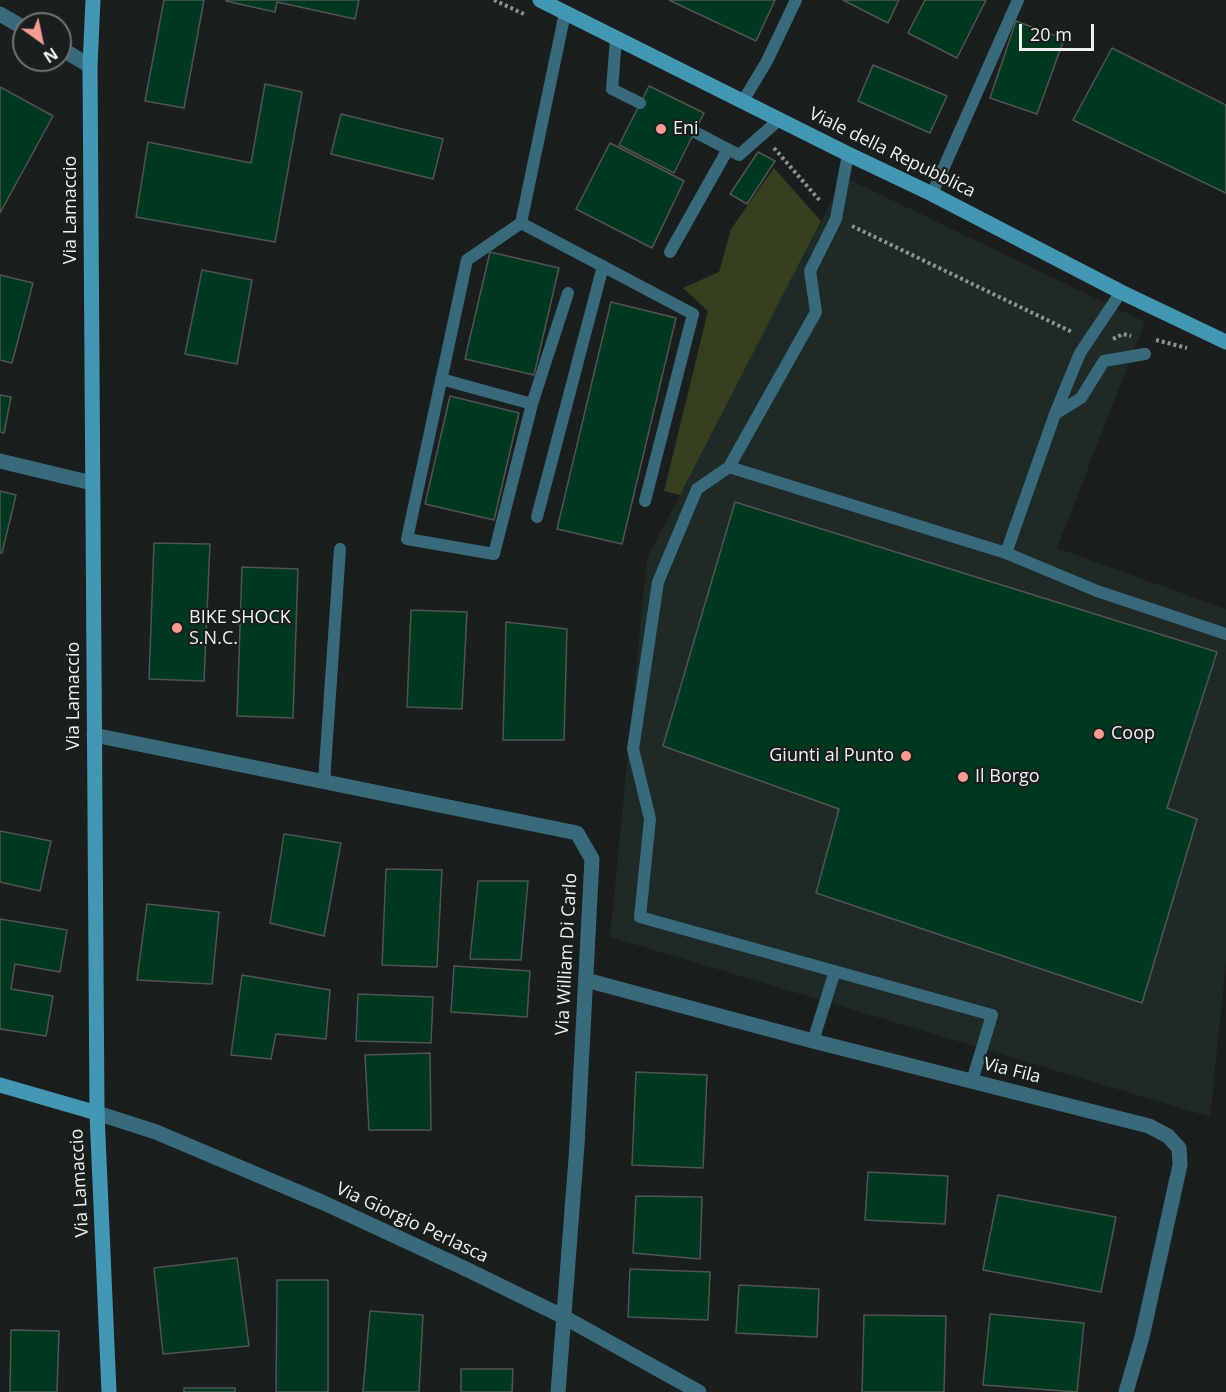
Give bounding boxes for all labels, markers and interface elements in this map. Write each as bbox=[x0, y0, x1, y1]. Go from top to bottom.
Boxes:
north arrow bbox=[12, 12, 72, 72]
scale bar bbox=[1022, 12, 1097, 50]
text: 20 m bbox=[1030, 22, 1072, 46]
text: N bbox=[39, 43, 62, 68]
street label: Viale della Repubblica bbox=[805, 103, 979, 203]
place label: Eni bbox=[673, 118, 699, 140]
marker: Eni bbox=[654, 122, 668, 136]
street label: Via Lamaccio bbox=[60, 156, 82, 264]
place label: BIKE SHOCK S.N.C. bbox=[189, 607, 291, 650]
marker: BIKE SHOCK S.N.C. bbox=[170, 621, 184, 635]
street label: Via Lamaccio bbox=[63, 642, 85, 750]
place label: Coop bbox=[1111, 723, 1155, 745]
marker: Coop bbox=[1092, 727, 1106, 741]
place label: Giunti al Punto bbox=[769, 745, 894, 767]
marker: Giunti al Punto bbox=[899, 749, 913, 763]
place label: Il Borgo bbox=[975, 766, 1040, 788]
marker: Il Borgo bbox=[956, 770, 970, 784]
street label: Via William Di Carlo bbox=[552, 872, 582, 1036]
street label: Via Fila bbox=[981, 1053, 1043, 1089]
street label: Via Lamaccio bbox=[66, 1128, 94, 1238]
street label: Via Giorgio Perlasca bbox=[332, 1178, 492, 1268]

